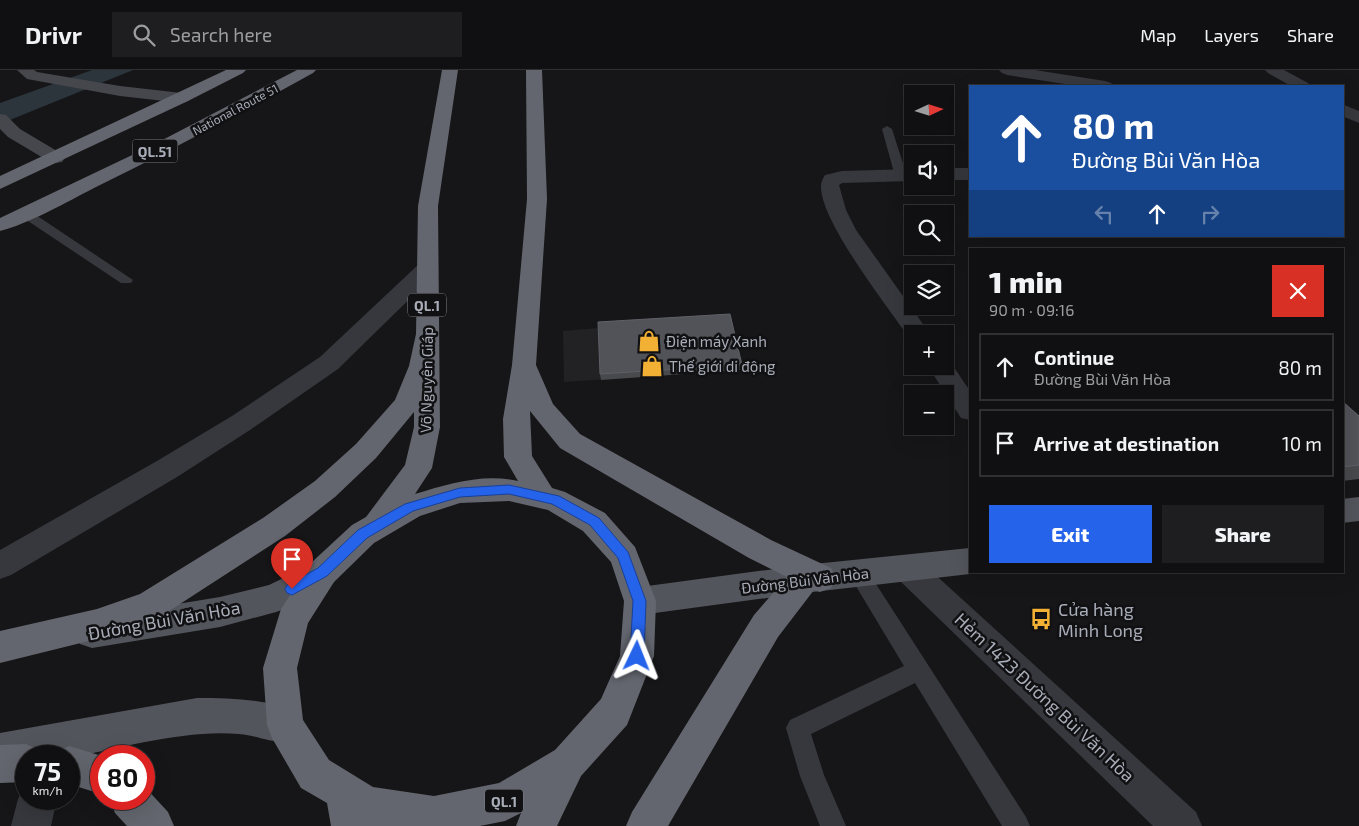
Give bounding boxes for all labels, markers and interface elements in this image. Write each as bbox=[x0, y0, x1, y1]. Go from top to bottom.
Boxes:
search box bbox=[112, 12, 462, 57]
text: Drivr bbox=[25, 20, 82, 49]
icon: search bbox=[130, 21, 158, 49]
text: Search here bbox=[170, 23, 272, 46]
text: Map bbox=[1140, 24, 1176, 46]
text: Layers bbox=[1204, 24, 1259, 46]
text: Share bbox=[1287, 24, 1334, 46]
street label: National Route 51 bbox=[190, 81, 280, 137]
north arrow bbox=[904, 85, 954, 135]
map controls bbox=[904, 85, 954, 435]
text: 80 m bbox=[1072, 104, 1154, 146]
icon: ahead bbox=[989, 105, 1054, 170]
road number: QL.51 bbox=[132, 140, 178, 162]
button: sound bbox=[904, 145, 954, 195]
text: Đường Bùi Văn Hòa bbox=[1072, 146, 1260, 172]
icon: left bbox=[1090, 200, 1118, 228]
icon: ahead bbox=[1143, 200, 1171, 228]
icon: right bbox=[1196, 200, 1224, 228]
button: search bbox=[904, 205, 954, 255]
text: 1 min bbox=[989, 263, 1063, 299]
button: layers bbox=[904, 265, 954, 315]
button: close bbox=[1272, 265, 1324, 317]
road number: QL.1 bbox=[408, 294, 446, 316]
text: 90 m · 09:16 bbox=[989, 300, 1074, 319]
button: + bbox=[904, 325, 954, 375]
street label: Võ Nguyên Giáp bbox=[416, 327, 436, 433]
shop icon: Điện máy Xanh bbox=[636, 328, 662, 354]
place label: Điện máy Xanh bbox=[666, 332, 767, 350]
text: Continue bbox=[1034, 346, 1114, 369]
shop icon: Thế giới di động bbox=[639, 353, 665, 379]
icon: ahead bbox=[991, 353, 1019, 381]
text: 80 m bbox=[1278, 356, 1322, 379]
place label: Thế giới di động bbox=[669, 357, 776, 375]
text: Đường Bùi Văn Hòa bbox=[1034, 369, 1171, 388]
button: − bbox=[904, 385, 954, 435]
icon: arrive bbox=[991, 429, 1019, 457]
text: Arrive at destination bbox=[1034, 432, 1219, 455]
text: 10 m bbox=[1282, 432, 1322, 455]
button: Exit bbox=[989, 505, 1152, 563]
button: Share bbox=[1162, 505, 1324, 563]
pin bbox=[271, 538, 313, 589]
icon: arrive bbox=[278, 545, 306, 573]
street label: Đường Bùi Văn Hòa bbox=[740, 563, 870, 597]
street label: Đường Bùi Văn Hòa bbox=[86, 596, 242, 644]
place label: Cửa hàng Minh Long bbox=[1058, 598, 1143, 641]
bus stop icon: Cửa hàng Minh Long bbox=[1028, 606, 1054, 632]
street label: Hẻm 1423 Đường Bùi Văn Hòa bbox=[950, 608, 1140, 786]
position arrow bbox=[610, 629, 662, 681]
speed limit sign: 80 bbox=[90, 745, 155, 810]
text: 75 bbox=[34, 756, 61, 786]
text: km/h bbox=[33, 783, 62, 797]
road number: QL.1 bbox=[485, 789, 523, 812]

